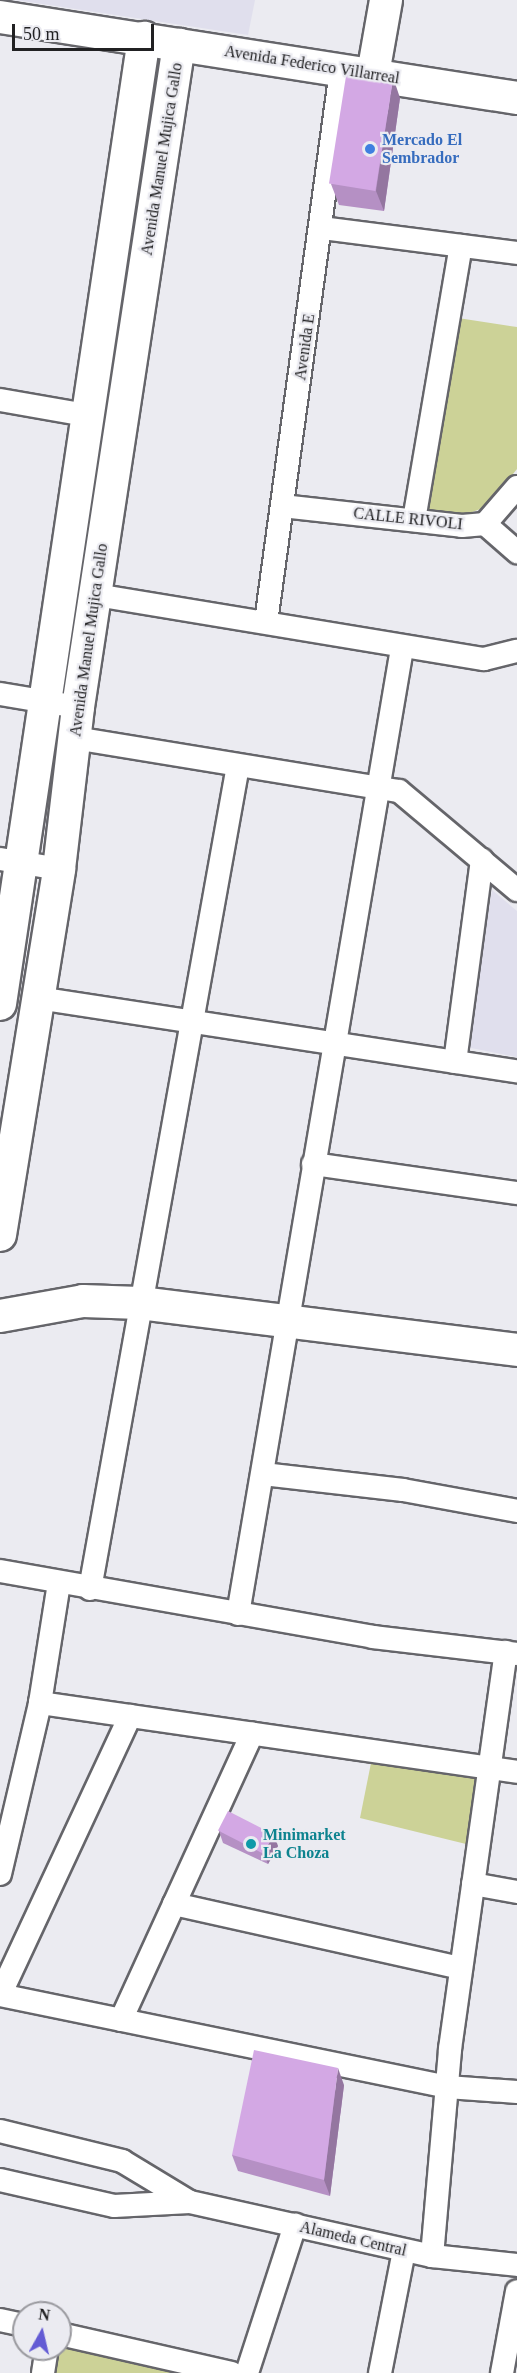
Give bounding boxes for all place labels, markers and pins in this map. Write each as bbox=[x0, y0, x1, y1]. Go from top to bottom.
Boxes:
place label: Mercado El Sembrador bbox=[382, 130, 462, 168]
marker: Mercado El Sembrador bbox=[363, 142, 377, 156]
place label: Minimarket La Choza bbox=[263, 1825, 346, 1863]
marker: Minimarket La Choza bbox=[244, 1837, 258, 1851]

